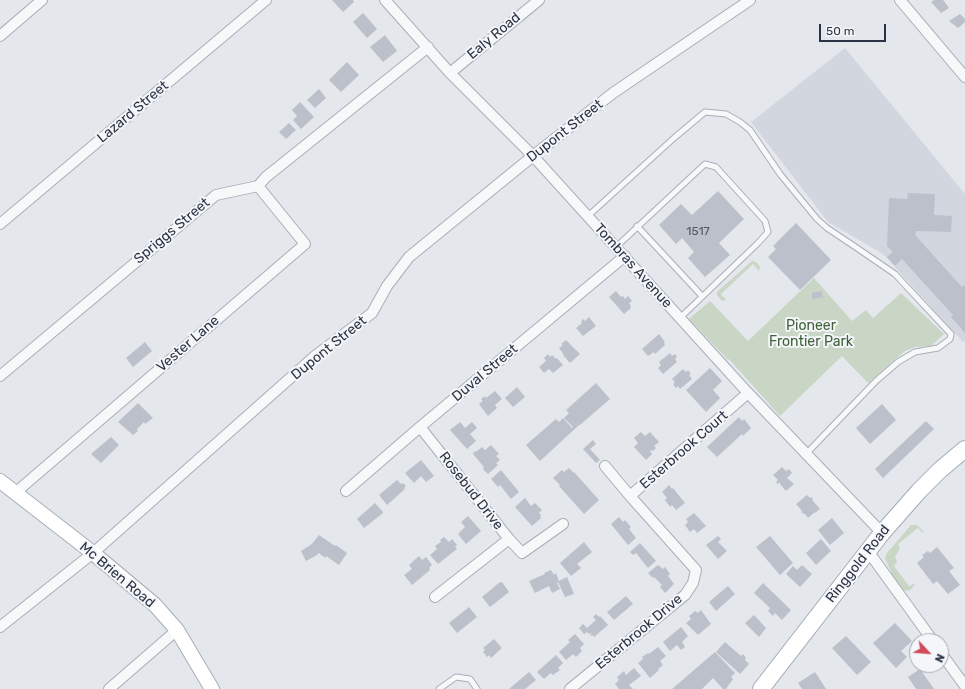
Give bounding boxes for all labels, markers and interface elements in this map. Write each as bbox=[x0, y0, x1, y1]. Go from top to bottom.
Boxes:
street label: Ealy Road bbox=[464, 9, 524, 63]
scale bar bbox=[821, 16, 888, 42]
text: 50 m bbox=[826, 24, 854, 38]
street label: Lazard Street bbox=[94, 77, 172, 147]
street label: Dupont Street bbox=[523, 96, 607, 166]
street label: Spriggs Street bbox=[131, 195, 213, 267]
street label: Tombras Avenue bbox=[591, 220, 675, 312]
house number: 1517 bbox=[686, 225, 710, 239]
street label: Vester Lane bbox=[153, 312, 223, 376]
street label: Dupont Street bbox=[288, 312, 370, 384]
park label: Pioneer Frontier Park bbox=[769, 318, 853, 350]
street label: Duval Street bbox=[449, 341, 521, 405]
street label: Esterbrook Court bbox=[637, 407, 731, 493]
street label: Rosebud Drive bbox=[435, 449, 507, 533]
street label: Ringgold Road bbox=[822, 522, 894, 606]
street label: Mc Brien Road bbox=[76, 539, 158, 611]
street label: Esterbrook Drive bbox=[592, 591, 686, 673]
north arrow bbox=[909, 633, 949, 673]
text: N bbox=[932, 652, 947, 664]

